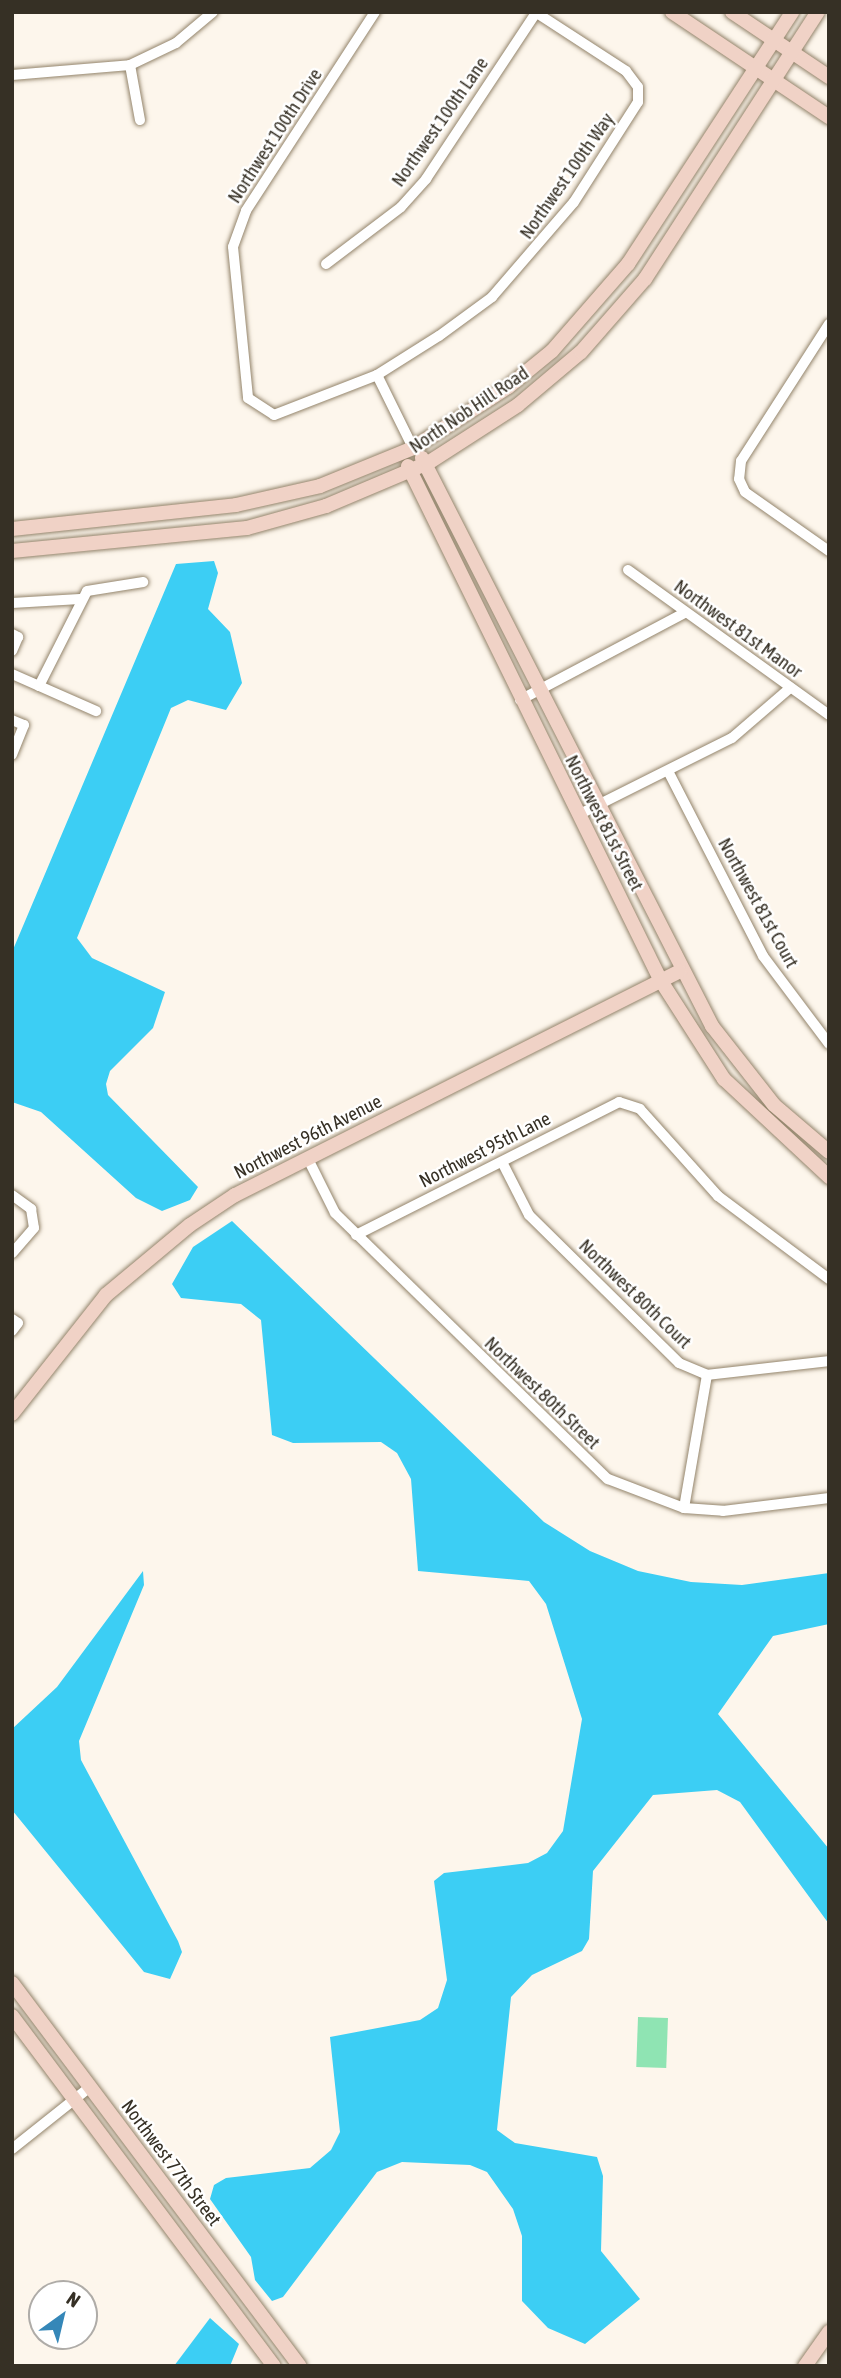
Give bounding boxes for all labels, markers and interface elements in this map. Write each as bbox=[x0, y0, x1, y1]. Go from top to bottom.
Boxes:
street label: Northwest 100th Lane bbox=[387, 53, 493, 191]
street label: Northwest 100th Drive bbox=[223, 64, 327, 208]
street label: Northwest 100th Way bbox=[515, 109, 619, 243]
street label: North Nob Hill Road bbox=[405, 362, 533, 458]
street label: Northwest 81st Manor bbox=[670, 575, 806, 683]
street label: Northwest 81st Street bbox=[560, 751, 648, 895]
street label: Northwest 81st Court bbox=[713, 834, 803, 972]
street label: Northwest 96th Avenue bbox=[230, 1090, 386, 1184]
street label: Northwest 95th Lane bbox=[416, 1107, 554, 1193]
street label: Northwest 80th Court bbox=[574, 1235, 696, 1353]
street label: Northwest 80th Street bbox=[480, 1332, 604, 1454]
street label: Northwest 77th Street bbox=[116, 2096, 226, 2230]
north arrow bbox=[28, 2280, 98, 2350]
text: N bbox=[63, 2287, 84, 2312]

